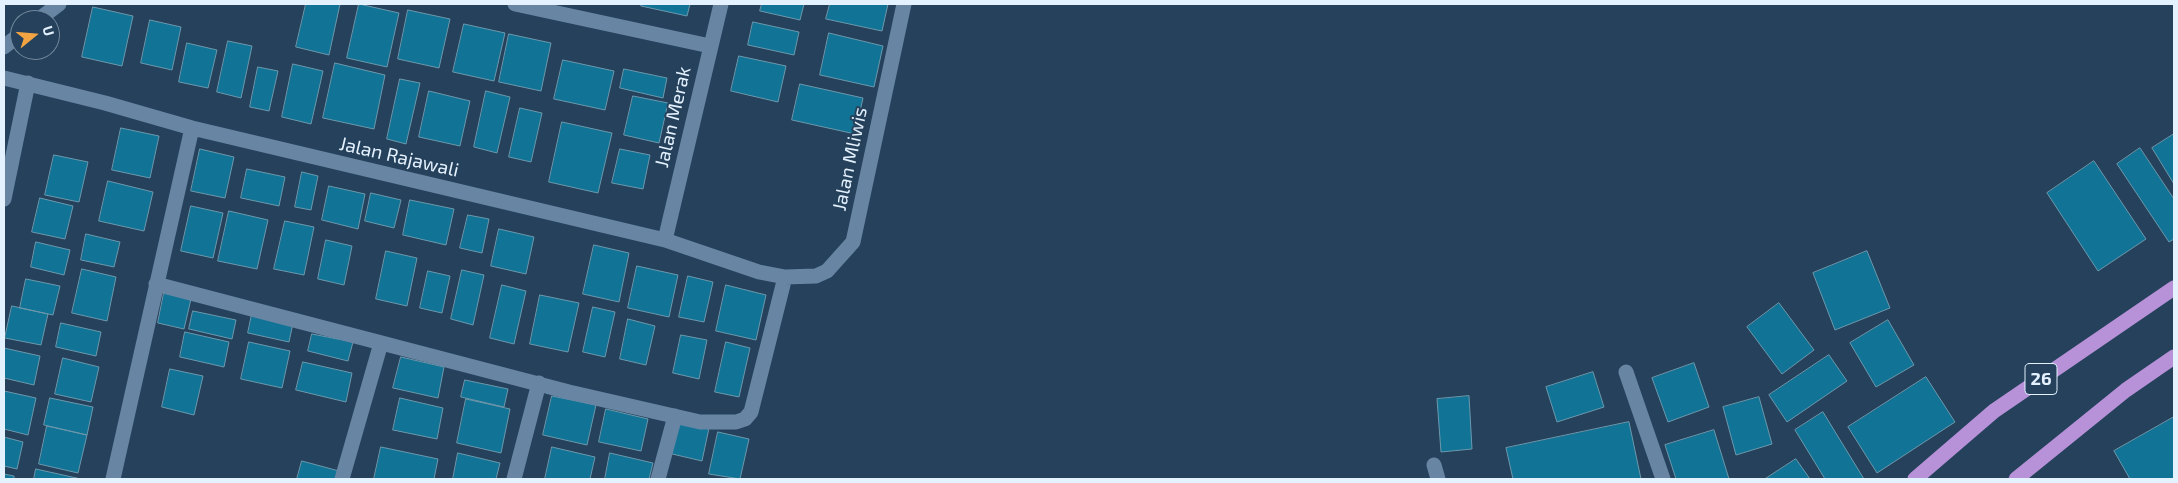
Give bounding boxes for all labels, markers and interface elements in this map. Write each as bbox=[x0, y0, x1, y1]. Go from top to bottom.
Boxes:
north arrow bbox=[10, 10, 60, 60]
text: U bbox=[39, 24, 58, 38]
street label: Jalan Merak bbox=[650, 64, 696, 170]
street label: Jalan Mliwis bbox=[828, 105, 872, 213]
street label: Jalan Rajawali bbox=[337, 132, 461, 182]
road number: 26 bbox=[2025, 364, 2057, 394]

